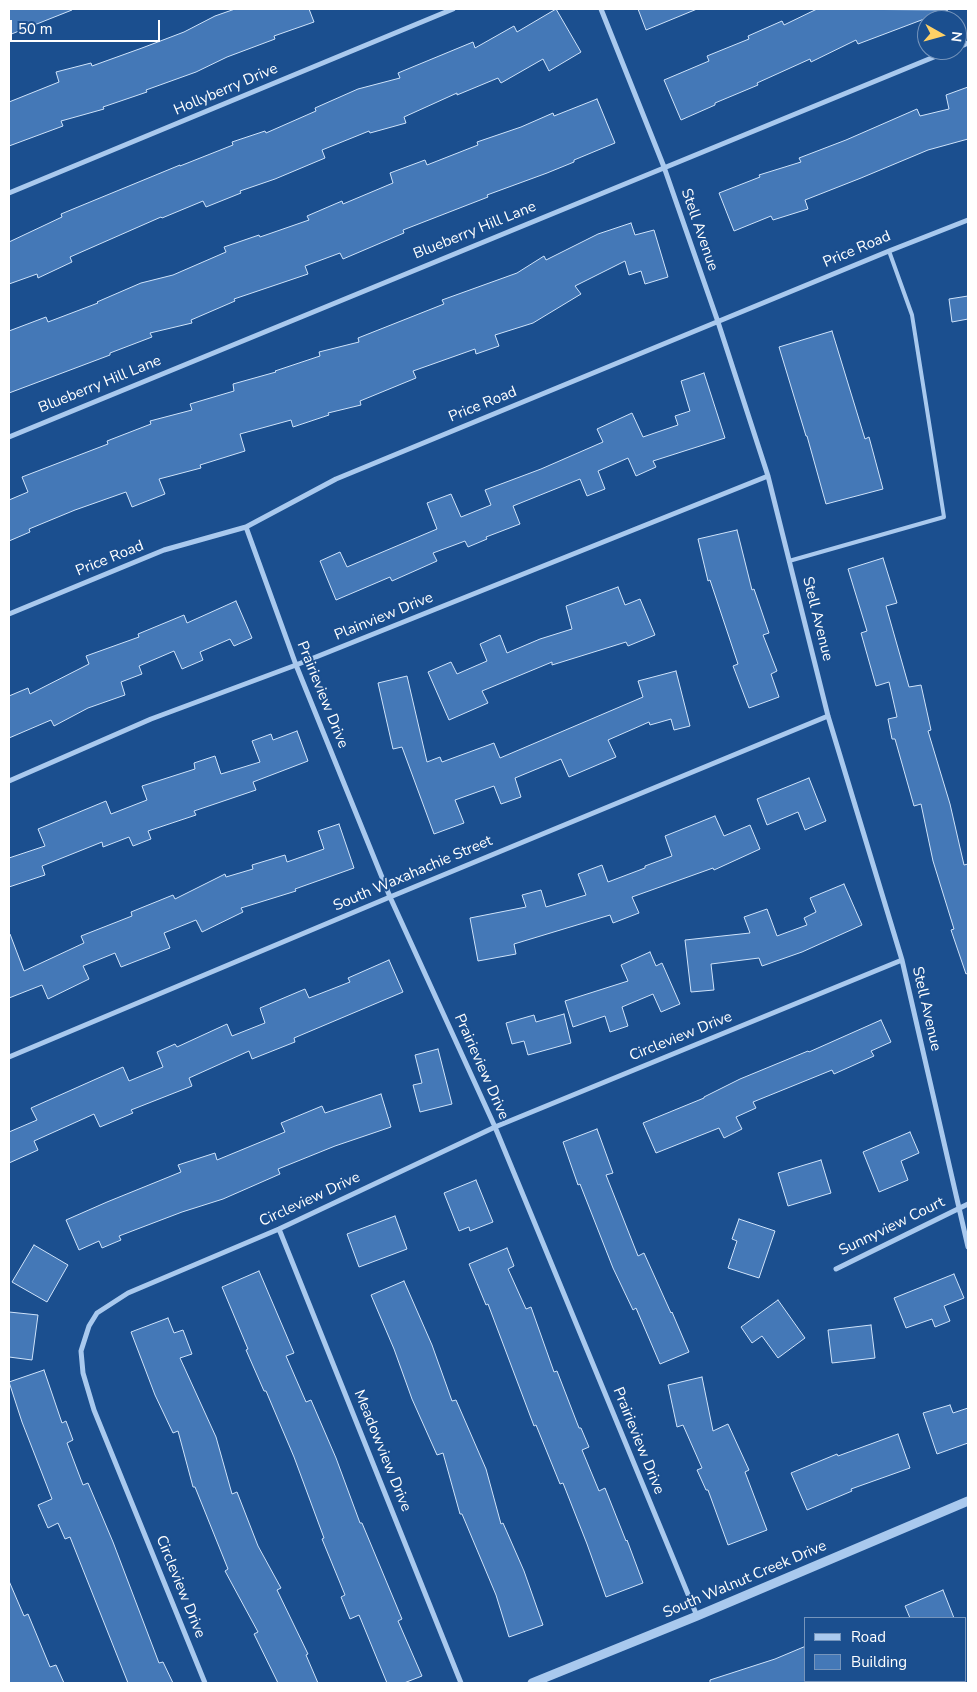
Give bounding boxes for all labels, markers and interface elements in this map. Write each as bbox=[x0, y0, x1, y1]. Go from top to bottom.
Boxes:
scale bar bbox=[12, 10, 162, 42]
north arrow bbox=[917, 10, 967, 60]
text: 50 m bbox=[18, 19, 53, 39]
text: N bbox=[946, 30, 966, 43]
street label: Hollyberry Drive bbox=[171, 60, 281, 120]
street label: Stell Avenue bbox=[676, 186, 722, 274]
street label: Blueberry Hill Lane bbox=[411, 198, 539, 264]
street label: Price Road bbox=[820, 228, 894, 272]
street label: Blueberry Hill Lane bbox=[36, 352, 164, 418]
street label: Price Road bbox=[446, 383, 520, 427]
street label: Price Road bbox=[73, 537, 147, 581]
street label: Stell Avenue bbox=[798, 575, 836, 663]
street label: Plainview Drive bbox=[332, 589, 436, 645]
street label: Prairieview Drive bbox=[292, 639, 352, 751]
street label: South Waxahachie Street bbox=[331, 832, 495, 916]
street label: Stell Avenue bbox=[908, 965, 944, 1053]
street label: Circleview Drive bbox=[627, 1008, 735, 1066]
street label: Prairieview Drive bbox=[450, 1011, 512, 1123]
street label: Circleview Drive bbox=[257, 1169, 363, 1231]
street label: Sunnyview Court bbox=[836, 1194, 948, 1260]
street label: Prairieview Drive bbox=[608, 1385, 668, 1497]
street label: Meadowview Drive bbox=[349, 1387, 415, 1515]
street label: Circleview Drive bbox=[151, 1533, 209, 1641]
street label: South Walnut Creek Drive bbox=[661, 1537, 829, 1623]
legend bbox=[804, 1617, 967, 1682]
text: Road bbox=[851, 1627, 886, 1647]
text: Building bbox=[851, 1652, 907, 1672]

